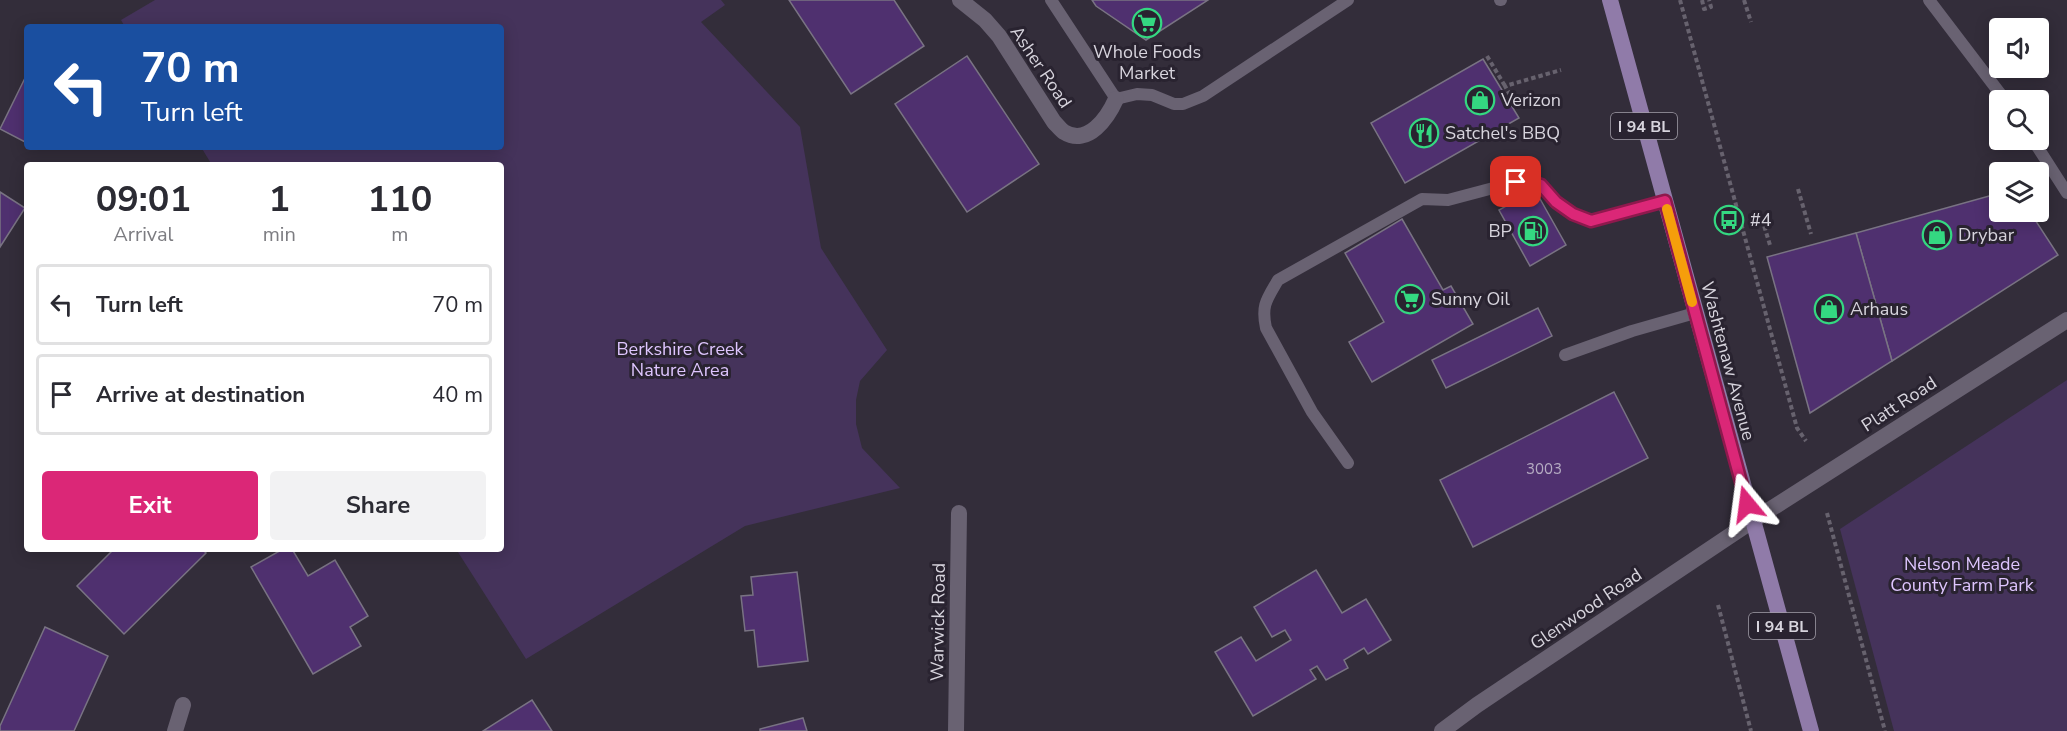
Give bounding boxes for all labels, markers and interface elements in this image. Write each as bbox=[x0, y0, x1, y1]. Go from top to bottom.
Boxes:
supermarket icon: Whole Foods Market bbox=[1131, 7, 1163, 39]
map controls bbox=[1989, 18, 2049, 222]
button: sound bbox=[1989, 18, 2049, 78]
street label: Asher Road bbox=[1005, 21, 1077, 113]
text: 70 m bbox=[141, 40, 240, 97]
place label: Whole Foods Market bbox=[1093, 40, 1201, 85]
icon: left bbox=[42, 48, 120, 126]
shop icon: Verizon bbox=[1464, 84, 1496, 116]
place label: Verizon bbox=[1500, 88, 1561, 112]
button: search bbox=[1989, 90, 2049, 150]
text: Turn left bbox=[141, 94, 242, 131]
road number: I 94 BL bbox=[1611, 113, 1677, 139]
restaurant icon: Satchel's BBQ bbox=[1408, 117, 1440, 149]
place label: Satchel's BBQ bbox=[1445, 121, 1560, 145]
pin bbox=[1490, 156, 1541, 207]
button: layers bbox=[1989, 162, 2049, 222]
icon: arrive bbox=[1499, 165, 1532, 198]
text: 09:01 bbox=[96, 175, 191, 224]
text: 1 bbox=[268, 175, 290, 224]
text: 110 bbox=[367, 175, 432, 224]
bus stop icon: #4 bbox=[1713, 204, 1745, 236]
place label: #4 bbox=[1750, 208, 1772, 232]
fuel station icon: BP bbox=[1517, 215, 1549, 247]
place label: BP bbox=[1488, 219, 1512, 243]
shop icon: Drybar bbox=[1921, 219, 1953, 251]
text: Arrival bbox=[113, 221, 173, 248]
text: min bbox=[263, 221, 296, 248]
text: m bbox=[391, 221, 408, 248]
place label: Drybar bbox=[1958, 223, 2015, 247]
street label: Washtenaw Avenue bbox=[1695, 279, 1761, 443]
supermarket icon: Sunny Oil bbox=[1394, 283, 1426, 315]
place label: Sunny Oil bbox=[1431, 287, 1510, 311]
icon: left bbox=[45, 288, 78, 321]
text: Turn left bbox=[96, 290, 183, 320]
text: 70 m bbox=[432, 290, 483, 320]
shop icon: Arhaus bbox=[1813, 293, 1845, 325]
place label: Arhaus bbox=[1850, 297, 1908, 321]
park label: Berkshire Creek Nature Area bbox=[616, 337, 745, 382]
street label: Platt Road bbox=[1857, 371, 1941, 437]
icon: arrive bbox=[45, 378, 78, 411]
text: Arrive at destination bbox=[96, 380, 305, 410]
text: 40 m bbox=[432, 380, 483, 410]
house number: 3003 bbox=[1526, 459, 1562, 479]
button: Exit bbox=[42, 471, 258, 540]
button: Share bbox=[270, 471, 486, 540]
position arrow bbox=[1715, 472, 1779, 536]
park label: Nelson Meade County Farm Park bbox=[1890, 552, 2035, 597]
street label: Warwick Road bbox=[925, 563, 951, 681]
street label: Glenwood Road bbox=[1525, 563, 1647, 655]
road number: I 94 BL bbox=[1749, 613, 1815, 639]

